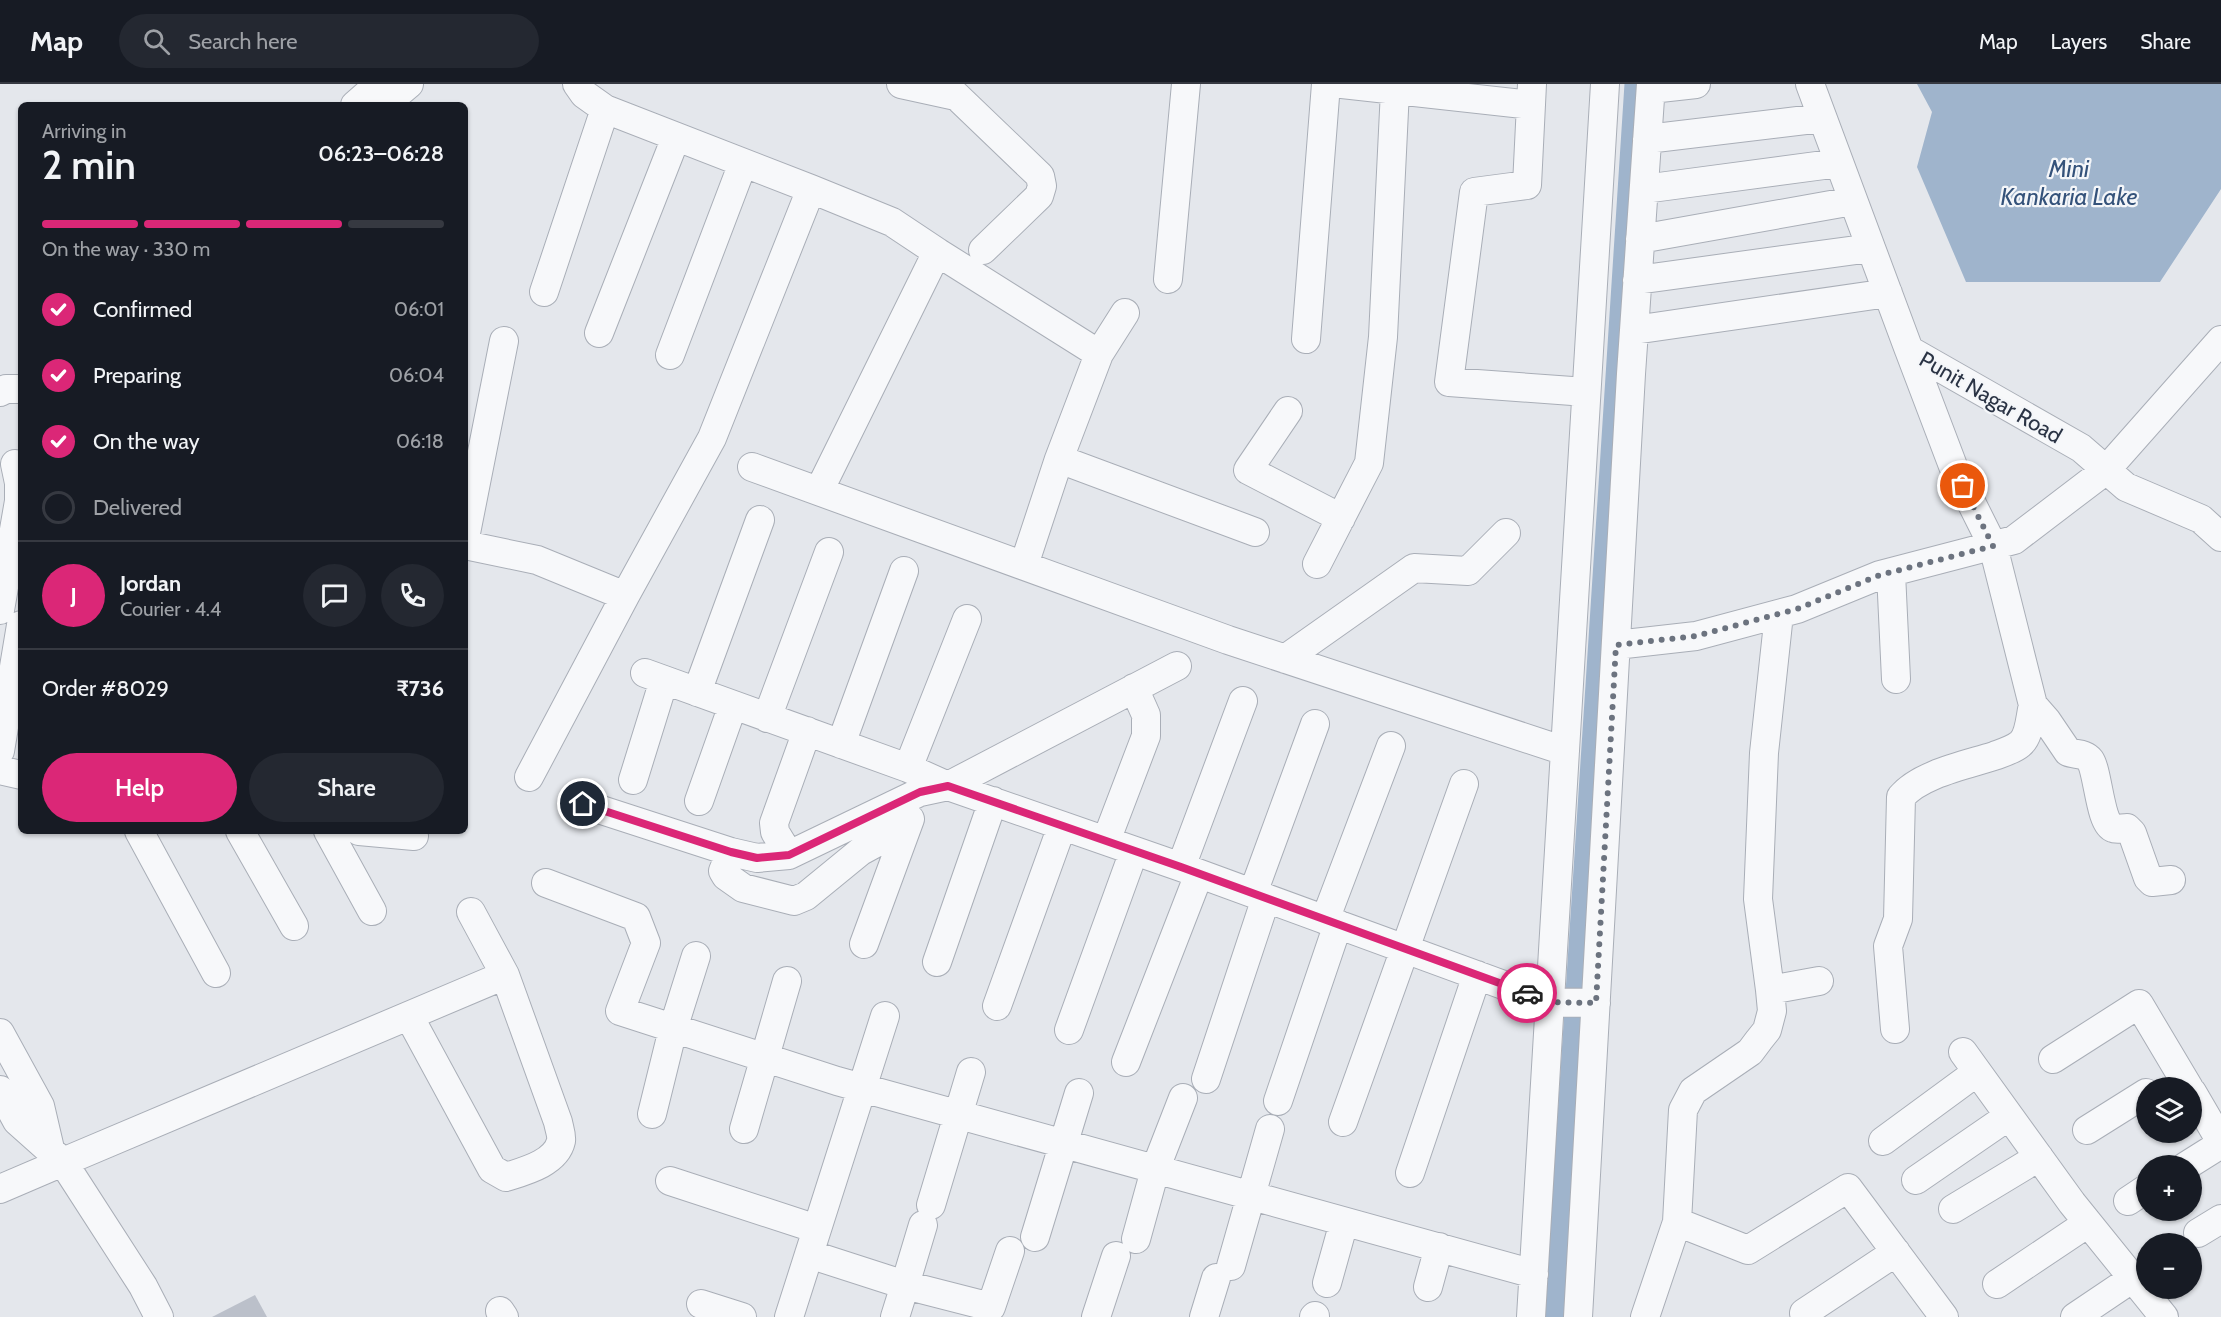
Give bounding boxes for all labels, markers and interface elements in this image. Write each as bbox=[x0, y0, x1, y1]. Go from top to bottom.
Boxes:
search box bbox=[119, 14, 539, 68]
text: Map bbox=[30, 24, 83, 58]
icon: search bbox=[140, 25, 173, 58]
text: Search here bbox=[188, 28, 297, 55]
text: Map bbox=[1979, 29, 2018, 54]
text: Layers bbox=[2051, 29, 2107, 54]
text: Share bbox=[2140, 29, 2191, 54]
text: Arriving in bbox=[42, 119, 126, 143]
text: 06:23–06:28 bbox=[318, 140, 444, 167]
text: 2 min bbox=[42, 141, 136, 189]
water label: Mini Kankaria Lake bbox=[2001, 154, 2137, 211]
text: On the way · 330 m bbox=[42, 237, 210, 261]
icon: check bbox=[42, 293, 75, 326]
text: Confirmed bbox=[93, 296, 192, 323]
text: 06:01 bbox=[394, 297, 444, 321]
street label: Punit Nagar Road bbox=[1915, 346, 2067, 449]
icon: check bbox=[42, 359, 75, 392]
text: Preparing bbox=[93, 362, 181, 389]
text: 06:04 bbox=[389, 363, 444, 387]
icon: check bbox=[42, 425, 75, 458]
text: On the way bbox=[93, 428, 200, 455]
text: 06:18 bbox=[396, 429, 444, 453]
pin bbox=[1937, 460, 1988, 511]
icon: bag bbox=[1946, 469, 1979, 502]
text: Delivered bbox=[93, 494, 182, 521]
button: chat bbox=[303, 564, 366, 627]
button: phone bbox=[381, 564, 444, 627]
text: Jordan bbox=[120, 570, 181, 597]
text: J bbox=[70, 582, 77, 609]
text: Courier · 4.4 bbox=[120, 597, 221, 621]
text: Order #8029 bbox=[42, 675, 169, 702]
text: ₹736 bbox=[397, 675, 444, 702]
button: Help bbox=[42, 753, 237, 822]
button: Share bbox=[249, 753, 444, 822]
pin bbox=[557, 778, 608, 829]
icon: home bbox=[566, 787, 599, 820]
courier bbox=[1497, 963, 1557, 1023]
icon: car bbox=[1511, 977, 1544, 1010]
map controls bbox=[2136, 1077, 2202, 1299]
button: layers bbox=[2136, 1077, 2202, 1143]
button: + bbox=[2136, 1155, 2202, 1221]
button: − bbox=[2136, 1233, 2202, 1299]

